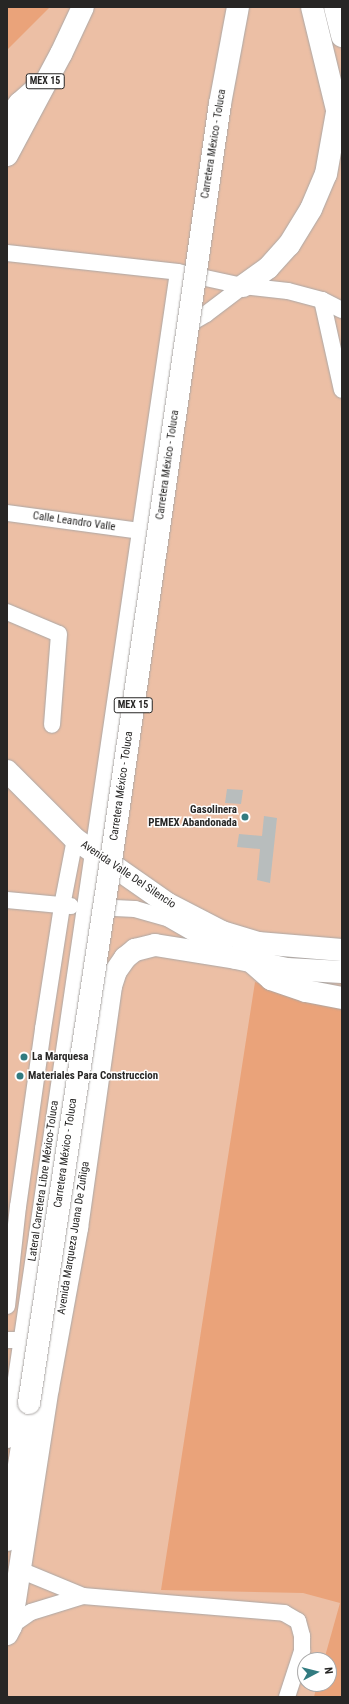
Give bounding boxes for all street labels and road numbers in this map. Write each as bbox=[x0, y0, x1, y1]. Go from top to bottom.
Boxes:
road number: MEX 15 bbox=[25, 73, 65, 89]
street label: Carretera México - Toluca bbox=[199, 88, 229, 200]
street label: Carretera México - Toluca bbox=[154, 409, 182, 521]
street label: Calle Leandro Valle bbox=[32, 510, 116, 534]
road number: MEX 15 bbox=[113, 697, 153, 713]
street label: Carretera México - Toluca bbox=[108, 730, 136, 842]
street label: Avenida Valle Del Silencio bbox=[78, 838, 178, 912]
street label: Carretera México - Toluca bbox=[52, 1097, 80, 1209]
street label: Lateral Carretera Libre México-Toluca bbox=[26, 1100, 62, 1262]
street label: Avenida Marqueza Juana De Zuñiga bbox=[55, 1160, 93, 1316]

